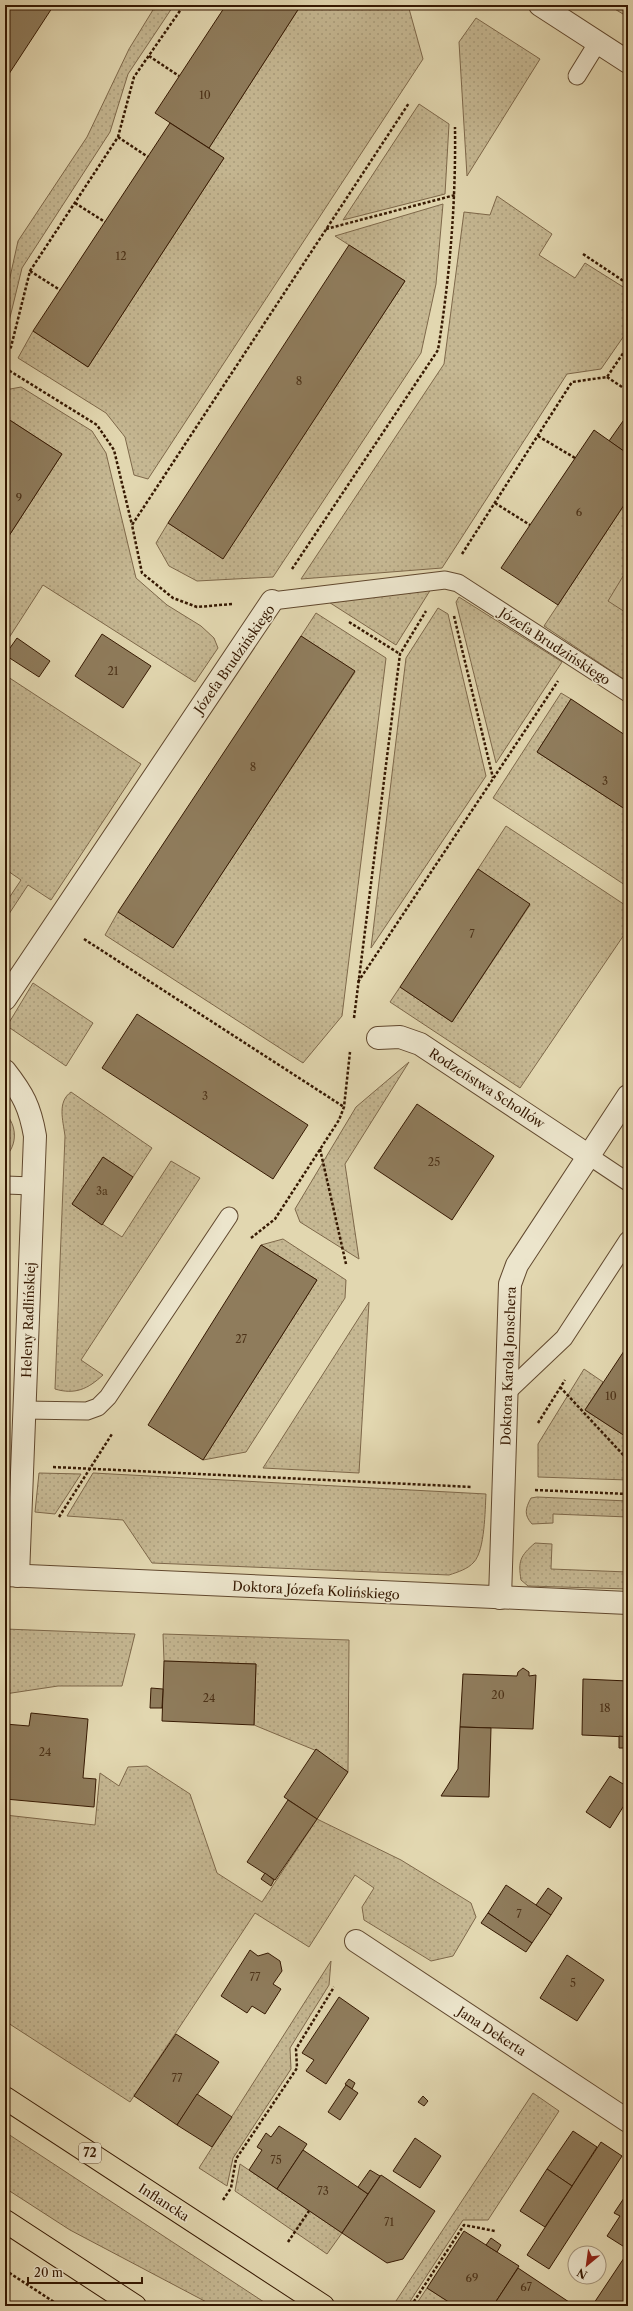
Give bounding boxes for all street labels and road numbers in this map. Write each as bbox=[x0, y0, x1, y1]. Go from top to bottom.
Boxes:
street label: Józefa Brudzińskiego bbox=[189, 601, 278, 718]
street label: Józefa Brudzińskiego bbox=[495, 603, 614, 688]
street label: Rodzeństwa Schollów bbox=[426, 1045, 548, 1132]
street label: Heleny Radlińskiej bbox=[18, 1262, 38, 1378]
street label: Doktora Karola Jonschera bbox=[497, 1286, 519, 1446]
street label: Doktora Józefa Kolińskiego bbox=[232, 1578, 400, 1602]
street label: Jana Dekerta bbox=[453, 2002, 529, 2059]
road number: 72 bbox=[79, 2143, 101, 2163]
street label: Inflancka bbox=[136, 2180, 192, 2224]

